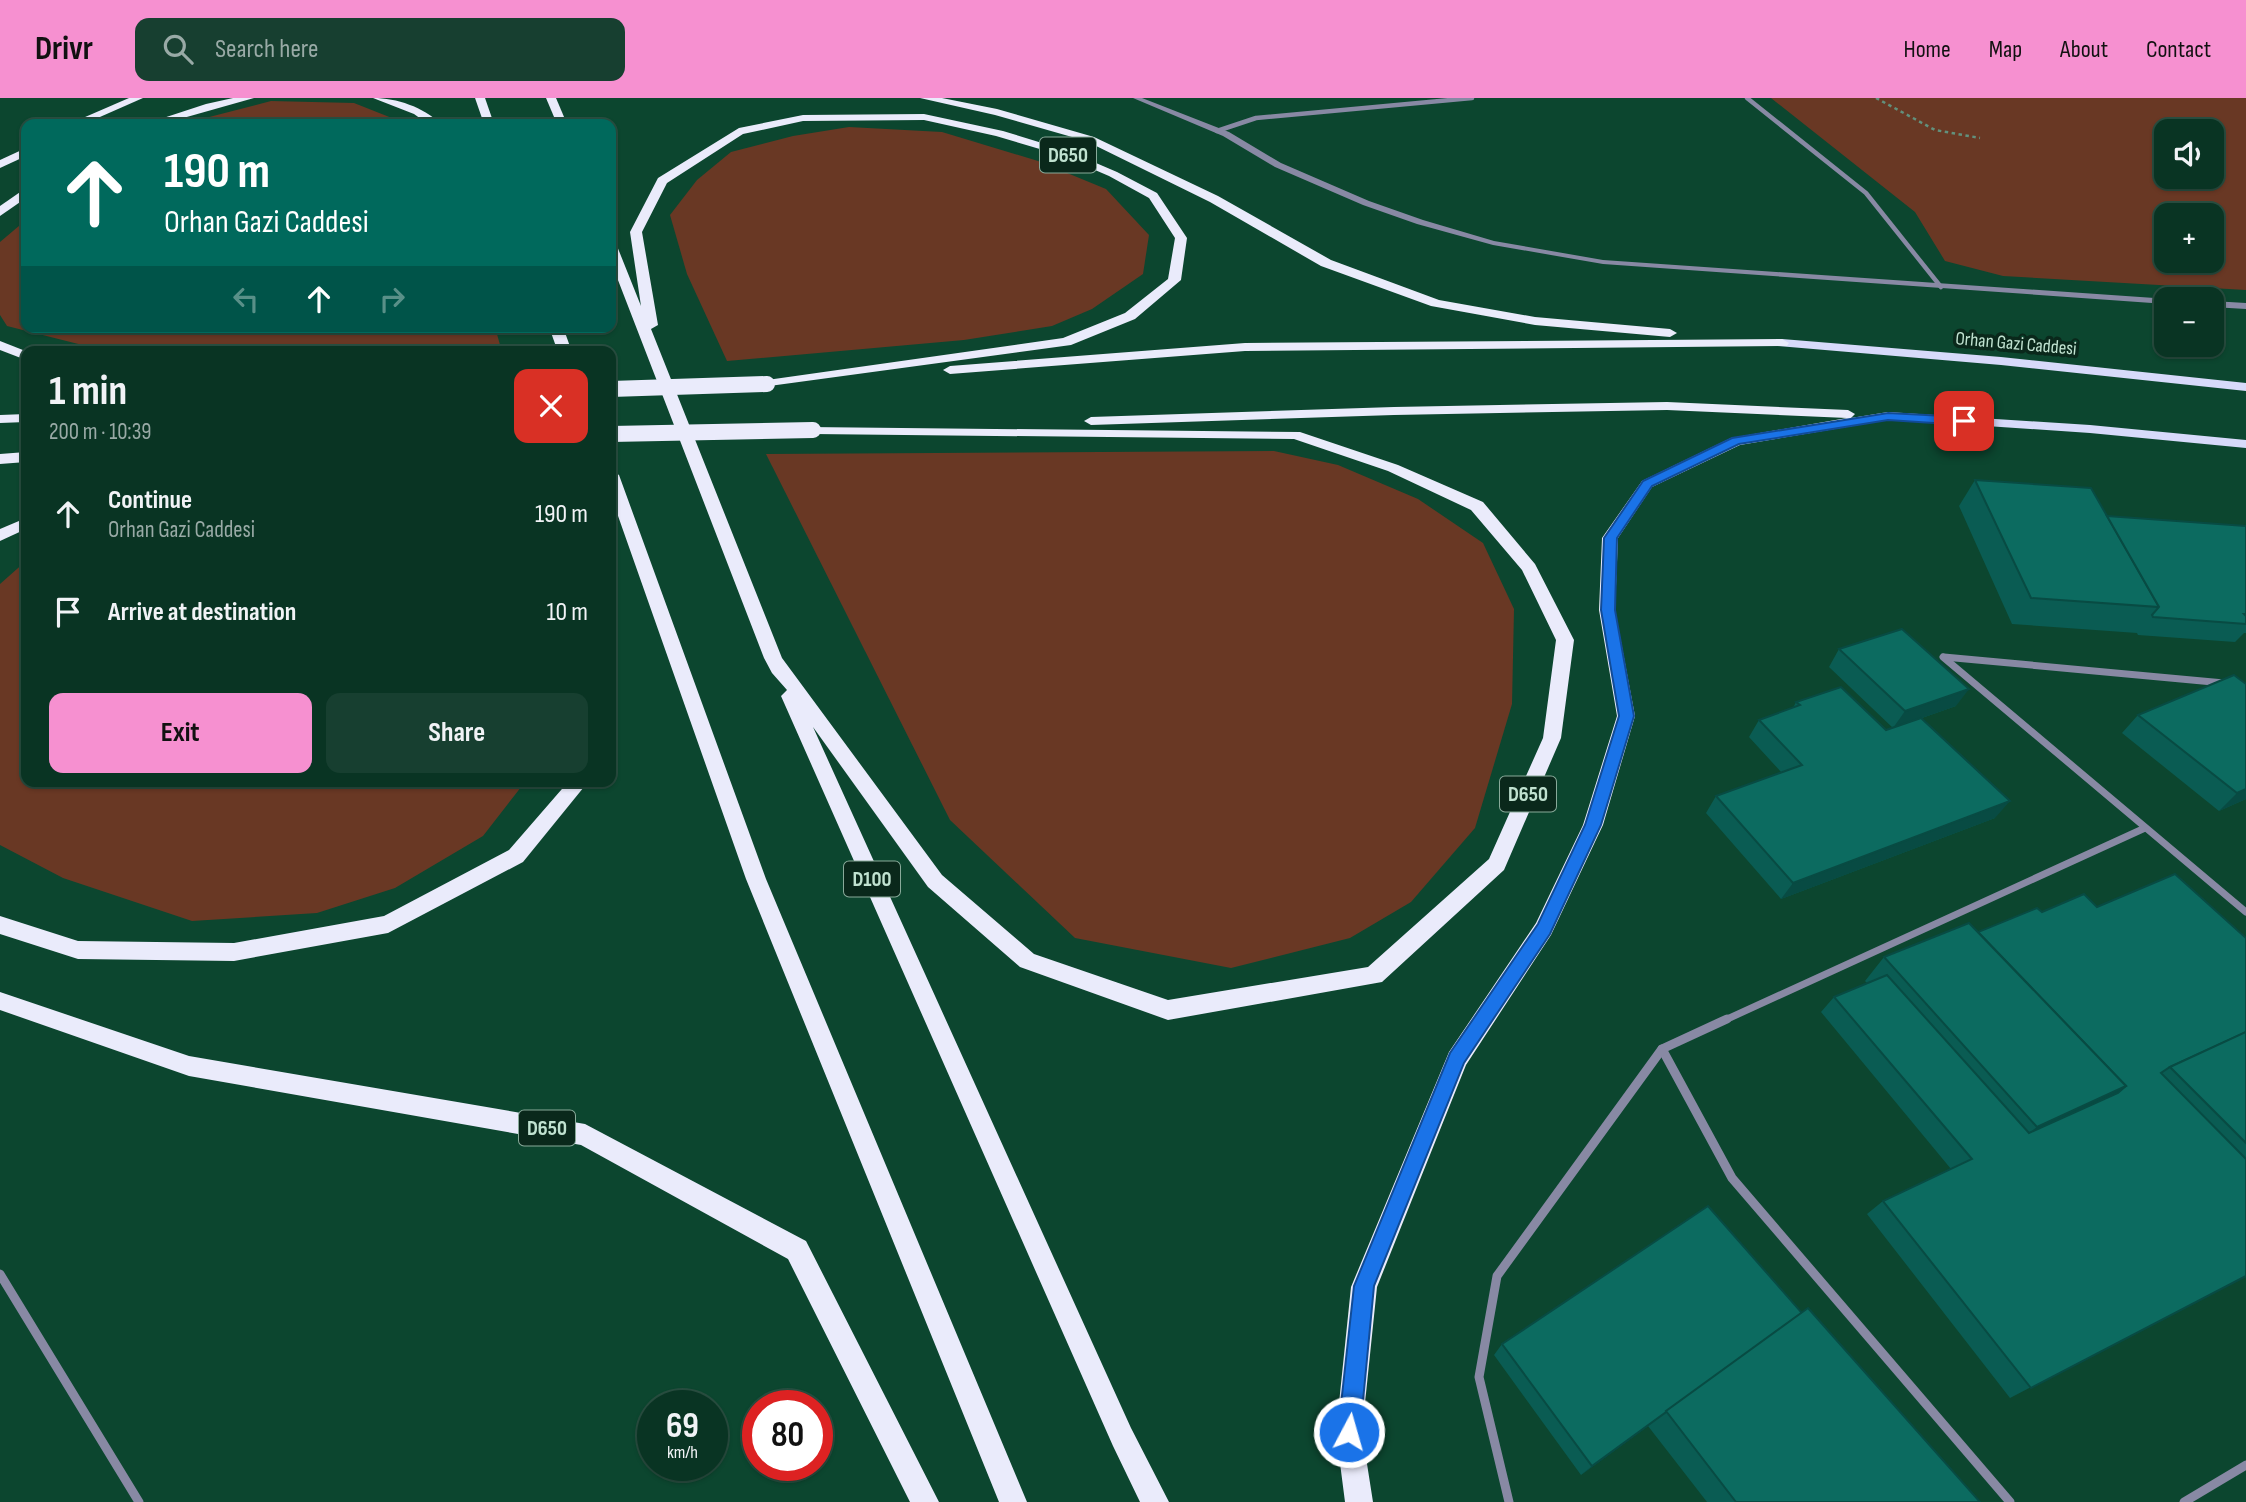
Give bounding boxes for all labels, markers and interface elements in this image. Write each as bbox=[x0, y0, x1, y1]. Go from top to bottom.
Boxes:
search box bbox=[135, 18, 625, 81]
text: Drivr bbox=[35, 29, 93, 69]
icon: search bbox=[159, 30, 197, 68]
text: Search here bbox=[215, 34, 318, 65]
text: Home bbox=[1903, 35, 1951, 64]
text: Map bbox=[1989, 35, 2022, 64]
text: About bbox=[2060, 35, 2108, 64]
text: Contact bbox=[2146, 35, 2211, 64]
map controls bbox=[2154, 119, 2224, 357]
button: sound bbox=[2154, 119, 2224, 189]
road number: D650 bbox=[1040, 138, 1096, 172]
text: 190 m bbox=[164, 143, 270, 202]
icon: ahead bbox=[49, 147, 140, 238]
text: Orhan Gazi Caddesi bbox=[164, 203, 369, 242]
button: + bbox=[2154, 203, 2224, 273]
icon: left bbox=[227, 280, 265, 318]
icon: ahead bbox=[300, 280, 338, 318]
icon: right bbox=[373, 280, 411, 318]
button: − bbox=[2154, 287, 2224, 357]
street label: Orhan Gazi Caddesi bbox=[1954, 327, 2078, 361]
text: 1 min bbox=[49, 366, 127, 417]
button: close bbox=[514, 369, 588, 443]
pin bbox=[1934, 391, 1994, 451]
icon: arrive bbox=[1945, 402, 1983, 440]
text: 200 m · 10:39 bbox=[49, 418, 152, 446]
text: Continue bbox=[108, 485, 192, 516]
icon: ahead bbox=[49, 495, 87, 533]
text: 190 m bbox=[535, 499, 588, 530]
text: Orhan Gazi Caddesi bbox=[108, 516, 255, 544]
icon: arrive bbox=[49, 593, 87, 631]
text: Arrive at destination bbox=[108, 597, 296, 628]
text: 10 m bbox=[546, 597, 588, 628]
button: Exit bbox=[49, 693, 312, 773]
button: Share bbox=[326, 693, 588, 773]
road number: D650 bbox=[1500, 776, 1556, 812]
road number: D100 bbox=[844, 862, 900, 896]
road number: D650 bbox=[519, 1110, 575, 1146]
speed limit sign: 80 bbox=[742, 1390, 833, 1481]
position arrow bbox=[1312, 1395, 1386, 1469]
text: 69 bbox=[666, 1405, 699, 1448]
text: km/h bbox=[667, 1442, 698, 1463]

